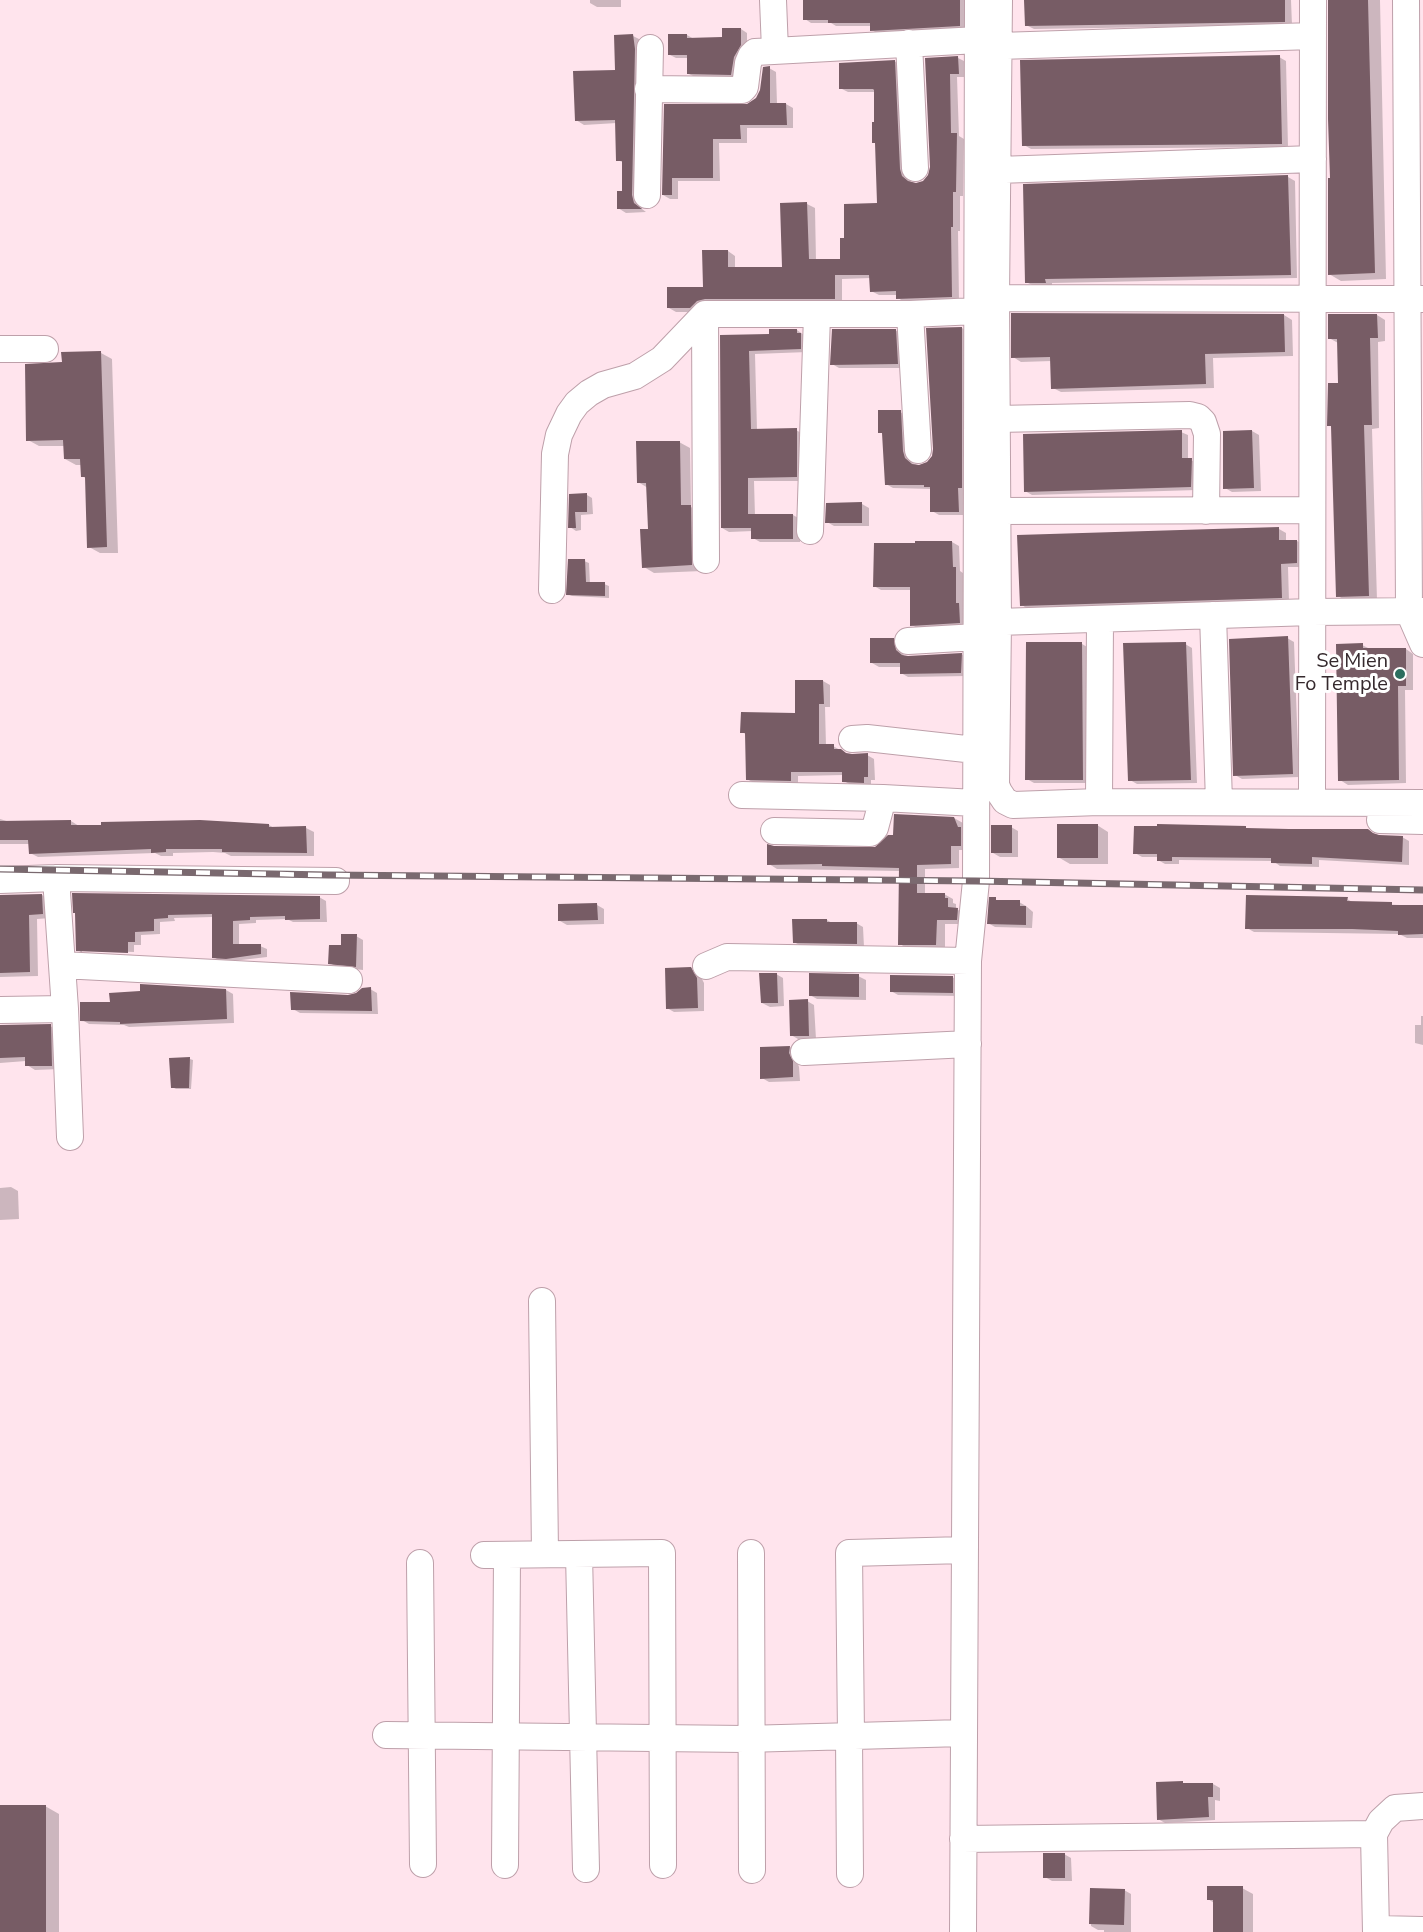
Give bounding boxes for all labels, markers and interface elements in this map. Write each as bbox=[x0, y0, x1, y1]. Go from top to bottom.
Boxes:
place label: Se Mien Fo Temple bbox=[1295, 650, 1388, 697]
marker: Se Mien Fo Temple bbox=[1393, 667, 1407, 681]

